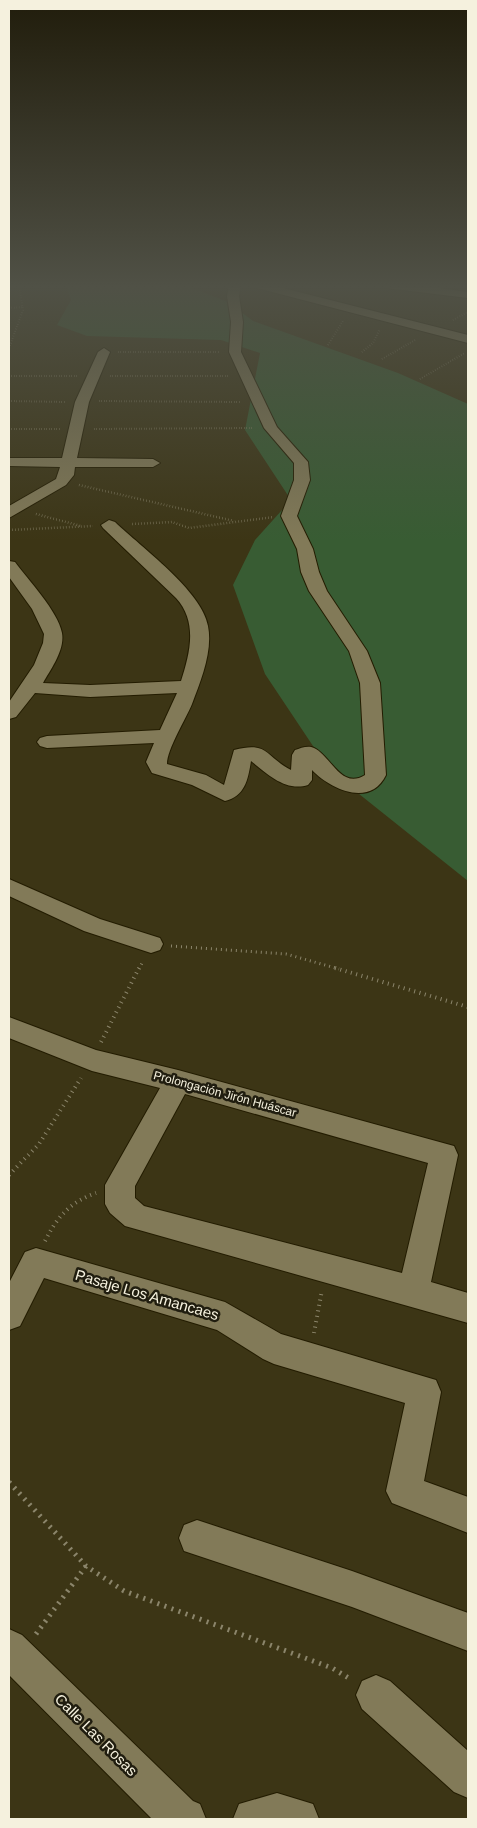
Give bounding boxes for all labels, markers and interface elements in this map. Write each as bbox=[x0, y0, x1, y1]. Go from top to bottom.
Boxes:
street label: Prolongación Jirón Huáscar bbox=[152, 1068, 298, 1120]
street label: Pasaje Los Amancaes bbox=[73, 1266, 221, 1323]
street label: Calle Las Rosas bbox=[52, 1690, 141, 1779]

